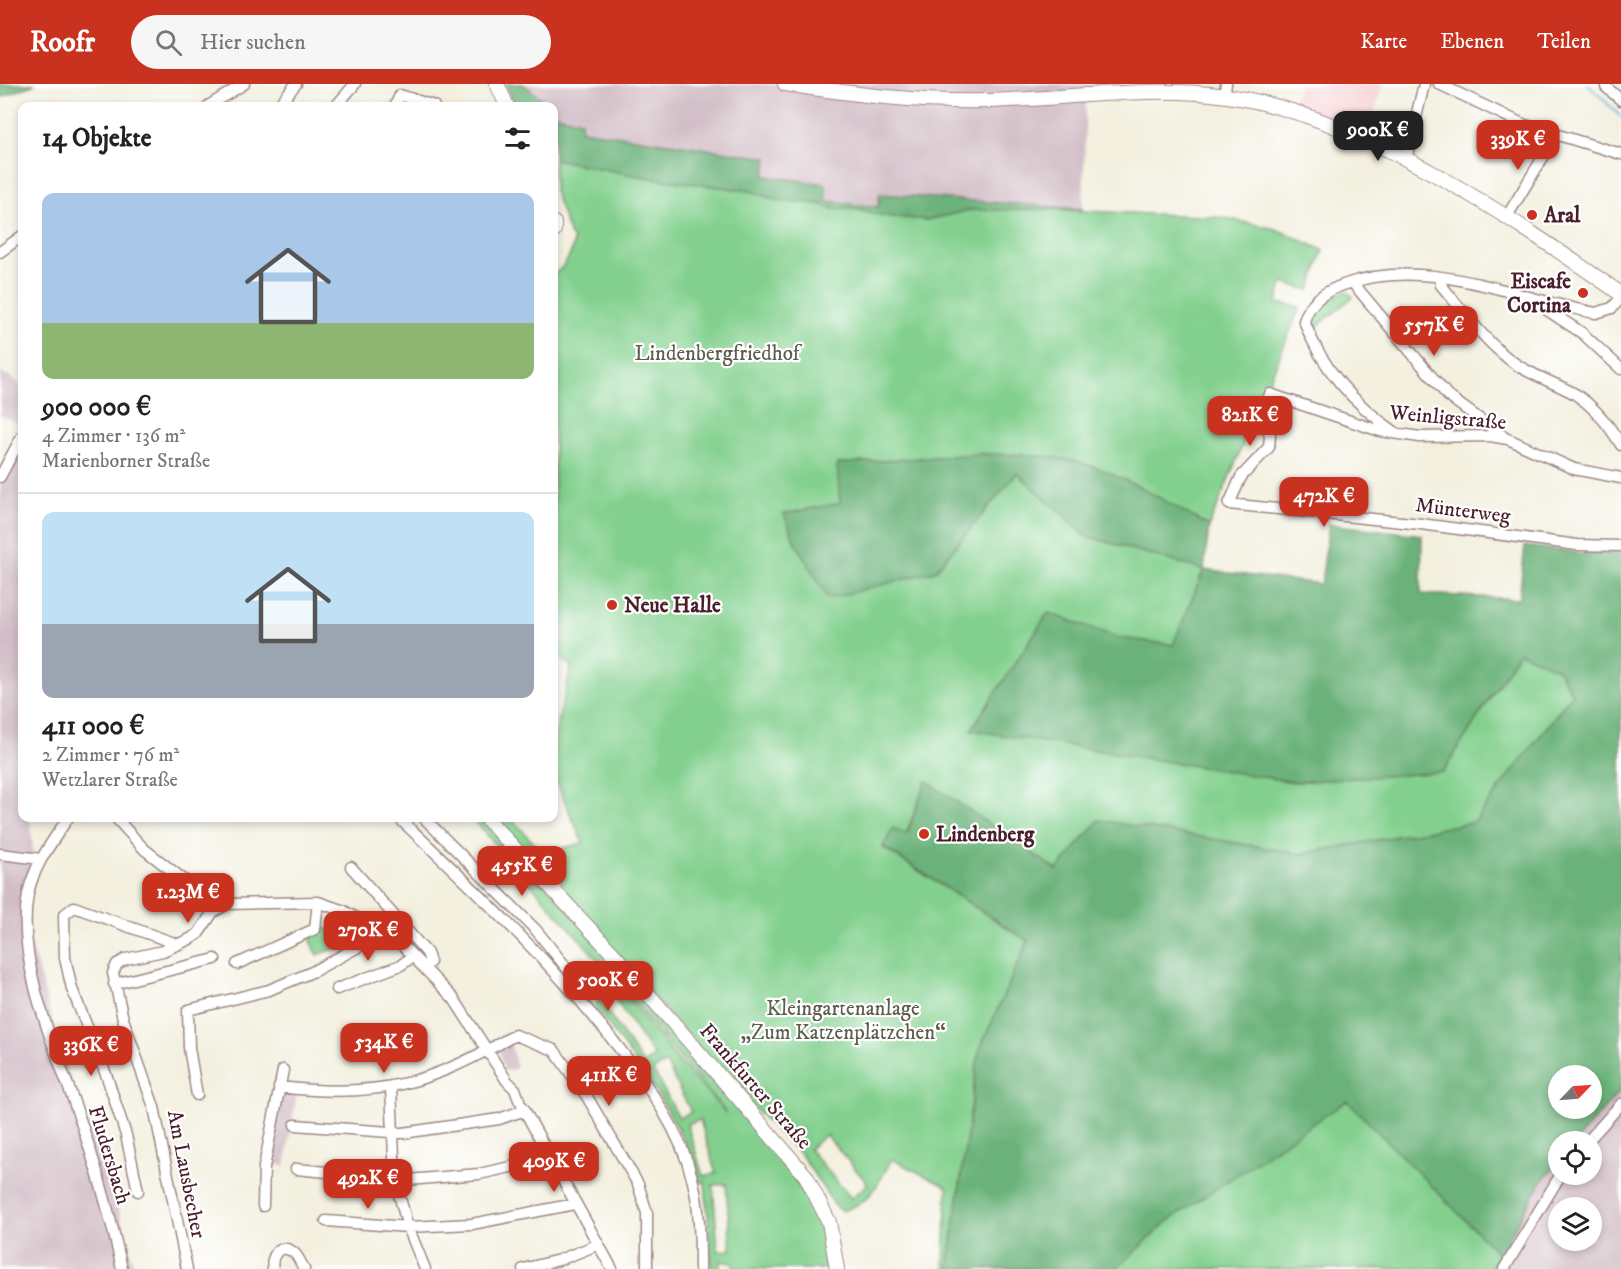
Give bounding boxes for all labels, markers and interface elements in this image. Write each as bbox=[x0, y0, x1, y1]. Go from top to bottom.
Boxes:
search box bbox=[131, 15, 551, 69]
text: Roofr bbox=[30, 25, 95, 60]
icon: search bbox=[152, 26, 185, 59]
text: Hier suchen bbox=[200, 29, 306, 56]
text: Karte bbox=[1360, 29, 1407, 55]
text: Ebenen bbox=[1440, 29, 1504, 55]
text: Teilen bbox=[1537, 29, 1591, 55]
pin: 900K € bbox=[1329, 111, 1427, 162]
text: 900K € bbox=[1347, 118, 1409, 143]
pin: 339K € bbox=[1469, 120, 1567, 171]
text: 14 Objekte bbox=[42, 122, 152, 155]
icon: filters bbox=[501, 122, 534, 155]
text: 339K € bbox=[1491, 127, 1545, 152]
place label: Aral bbox=[1543, 203, 1581, 229]
marker: Aral bbox=[1525, 208, 1539, 222]
icon: home bbox=[234, 232, 342, 340]
place label: Eiscafe Cortina bbox=[1507, 269, 1572, 319]
marker: Eiscafe Cortina bbox=[1576, 286, 1590, 300]
pin: 557K € bbox=[1385, 306, 1483, 357]
text: 557K € bbox=[1404, 313, 1464, 338]
park label: Lindenbergfriedhof bbox=[634, 341, 803, 367]
text: 900 000 € bbox=[42, 391, 151, 424]
pin: 821K € bbox=[1201, 396, 1299, 447]
street label: Weinligstraße bbox=[1387, 400, 1508, 436]
text: 821K € bbox=[1221, 403, 1279, 428]
text: 4 Zimmer · 136 m² bbox=[42, 424, 185, 449]
text: Marienborner Straße bbox=[42, 449, 210, 474]
pin: 472K € bbox=[1275, 477, 1373, 528]
text: 472K € bbox=[1293, 484, 1355, 509]
street label: Münterweg bbox=[1414, 492, 1513, 530]
icon: home bbox=[234, 551, 342, 659]
place label: Neue Halle bbox=[624, 593, 721, 619]
marker: Neue Halle bbox=[605, 598, 619, 612]
text: 411 000 € bbox=[42, 710, 144, 743]
text: 2 Zimmer · 76 m² bbox=[42, 743, 179, 768]
text: Wetzlarer Straße bbox=[42, 768, 178, 793]
place label: Lindenberg bbox=[936, 822, 1035, 848]
marker: Lindenberg bbox=[917, 827, 931, 841]
pin: 455K € bbox=[473, 846, 571, 897]
text: 455K € bbox=[491, 853, 553, 878]
pin: 1.23M € bbox=[133, 873, 243, 924]
text: 1.23M € bbox=[156, 880, 220, 905]
pin: 270K € bbox=[319, 911, 417, 962]
text: 270K € bbox=[338, 918, 398, 943]
pin: 500K € bbox=[559, 961, 657, 1012]
text: 500K € bbox=[577, 968, 639, 993]
park label: Kleingartenanlage „Zum Katzenplätzchen“ bbox=[740, 996, 946, 1046]
street label: Frankfurter Straße bbox=[694, 1018, 817, 1155]
pin: 534K € bbox=[335, 1023, 433, 1074]
pin: 336K € bbox=[42, 1026, 140, 1077]
text: 534K € bbox=[355, 1030, 413, 1055]
text: 336K € bbox=[63, 1033, 119, 1058]
pin: 411K € bbox=[560, 1056, 658, 1107]
text: 411K € bbox=[581, 1063, 637, 1088]
north arrow bbox=[1548, 1065, 1602, 1119]
map controls bbox=[1548, 1065, 1602, 1251]
street label: Fludersbach bbox=[82, 1103, 136, 1208]
street label: Am Lausbecher bbox=[161, 1108, 211, 1241]
button: locate bbox=[1548, 1131, 1602, 1185]
pin: 409K € bbox=[505, 1142, 603, 1193]
text: 409K € bbox=[523, 1149, 585, 1174]
pin: 492K € bbox=[319, 1159, 417, 1210]
text: 492K € bbox=[337, 1166, 399, 1191]
button: layers bbox=[1548, 1197, 1602, 1251]

